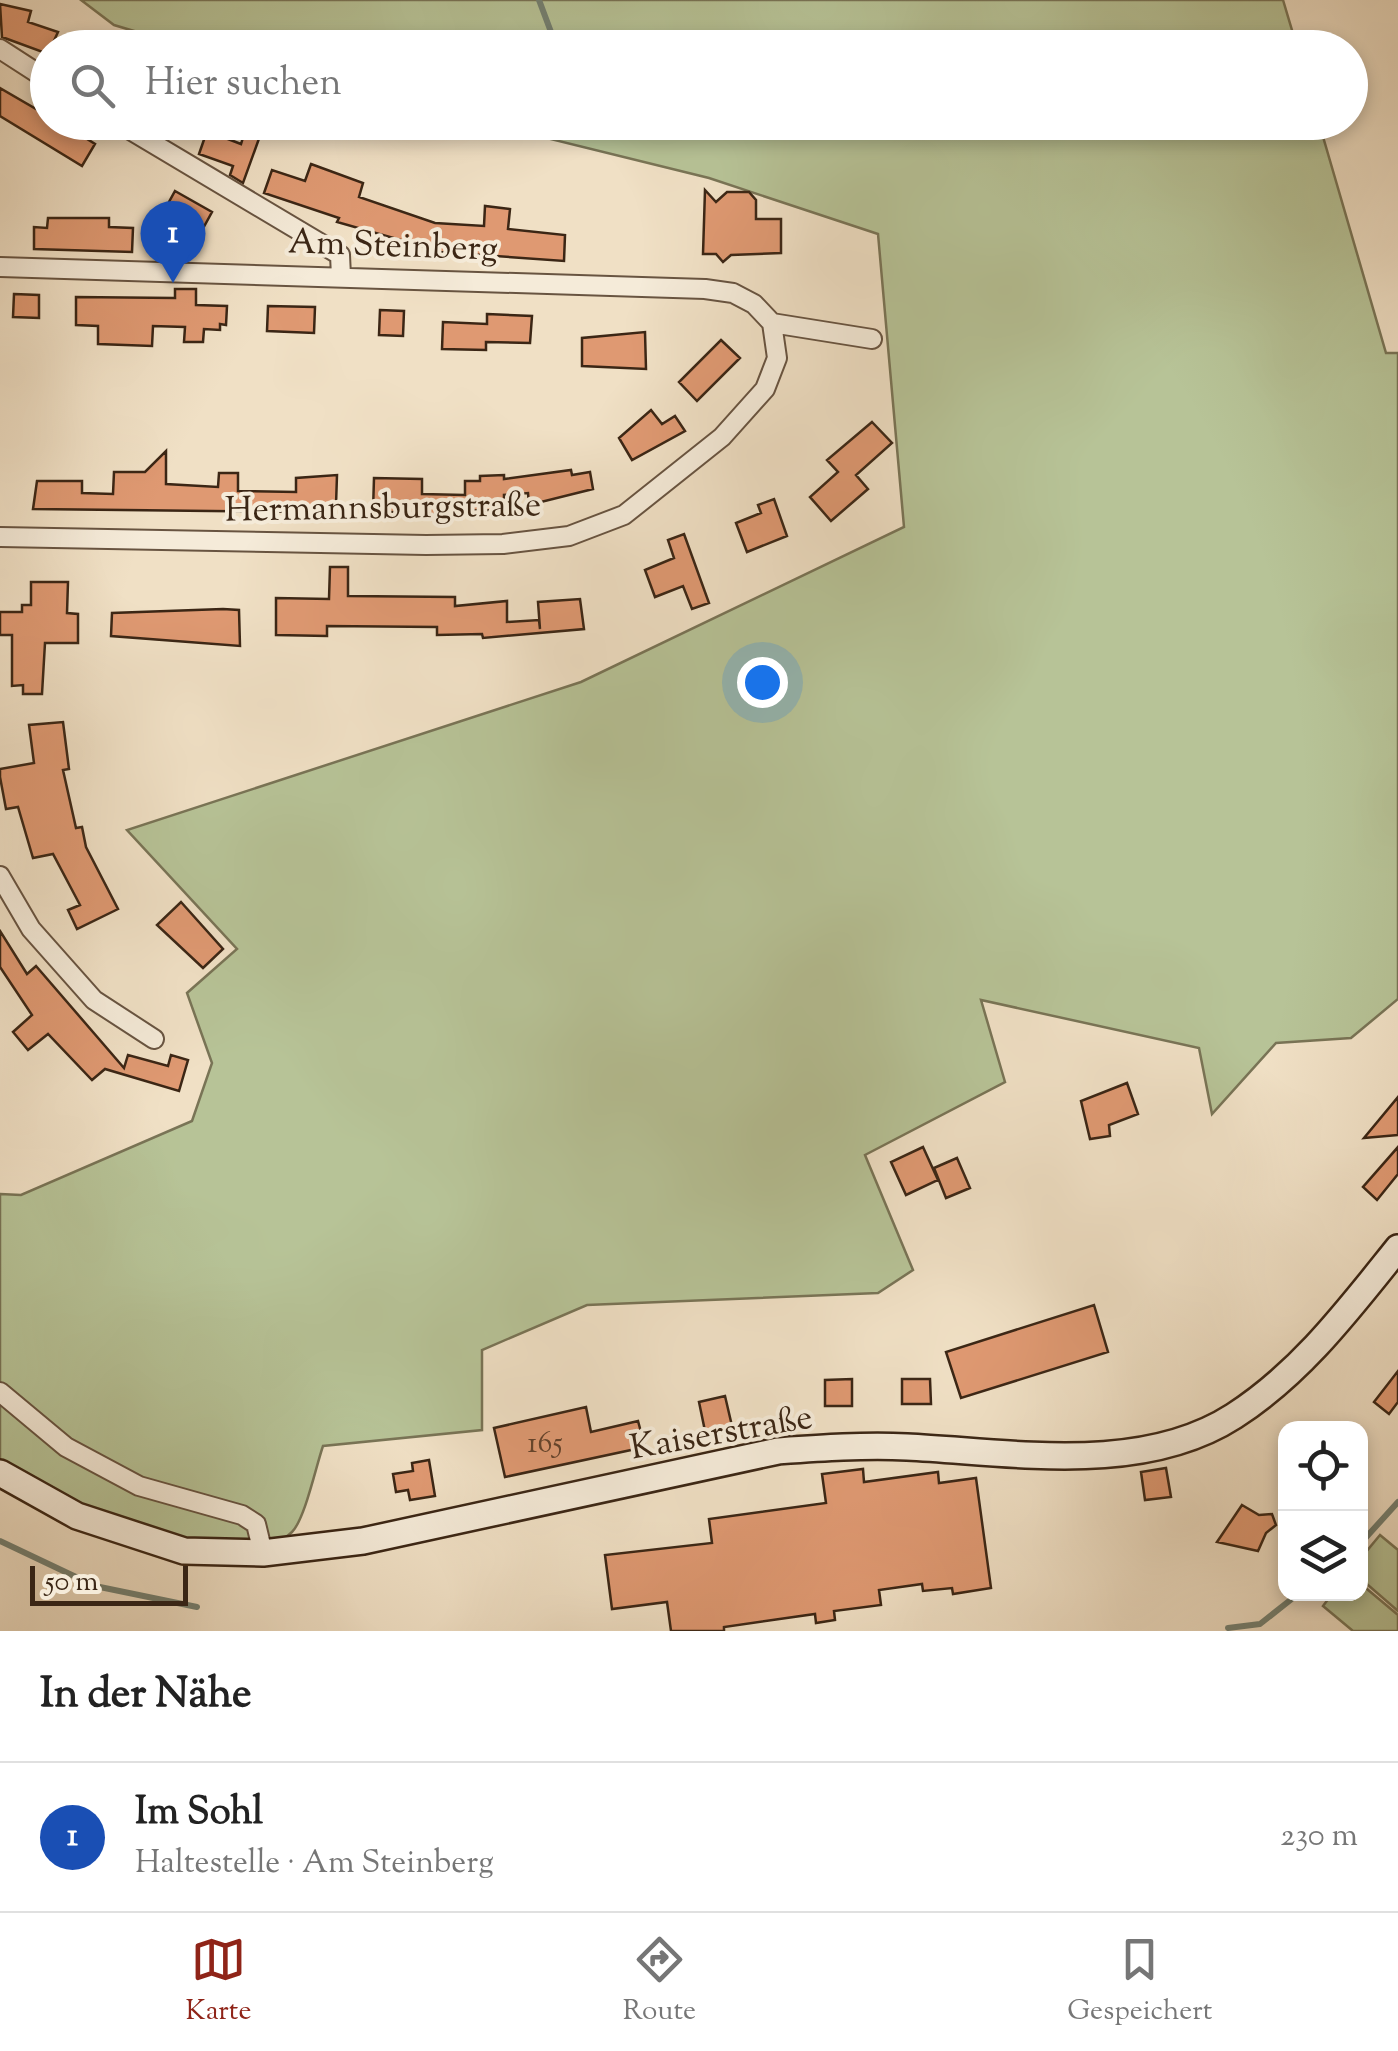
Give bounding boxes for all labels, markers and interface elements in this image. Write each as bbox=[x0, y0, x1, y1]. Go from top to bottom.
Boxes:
search box bbox=[30, 30, 1368, 140]
icon: search bbox=[65, 58, 120, 113]
text: Hier suchen bbox=[145, 58, 342, 112]
pin: 1 bbox=[140, 200, 206, 283]
street label: Am Steinberg bbox=[287, 218, 499, 277]
street label: Hermannsburgstraße bbox=[225, 481, 542, 538]
your location bbox=[737, 657, 788, 708]
street label: Kaiserstraße bbox=[626, 1393, 817, 1476]
map controls bbox=[1278, 1421, 1368, 1601]
button: locate bbox=[1278, 1421, 1368, 1511]
house number: 165 bbox=[527, 1423, 563, 1466]
button: layers bbox=[1278, 1511, 1368, 1601]
scale bar bbox=[30, 1561, 188, 1606]
text: 50 m bbox=[45, 1563, 99, 1603]
text: In der Nähe bbox=[40, 1666, 252, 1726]
text: Im Sohl bbox=[135, 1787, 263, 1841]
text: 1 bbox=[67, 1814, 78, 1860]
text: 230 m bbox=[1280, 1814, 1358, 1860]
text: Haltestelle · Am Steinberg bbox=[135, 1841, 494, 1887]
tab: Karte bbox=[186, 1932, 252, 2032]
tab: Route bbox=[623, 1932, 696, 2032]
tab: Gespeichert bbox=[1067, 1932, 1212, 2032]

